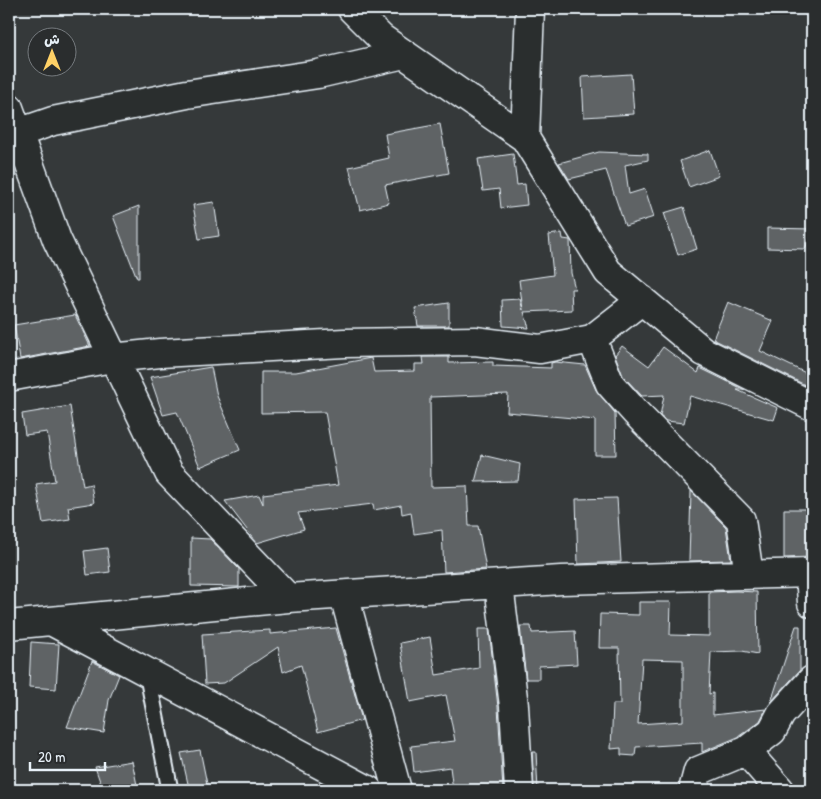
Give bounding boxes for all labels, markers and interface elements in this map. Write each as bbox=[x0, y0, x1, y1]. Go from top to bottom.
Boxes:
north arrow bbox=[28, 28, 78, 78]
text: ش bbox=[44, 29, 60, 48]
scale bar bbox=[30, 739, 105, 771]
text: 20 m bbox=[38, 746, 65, 767]

